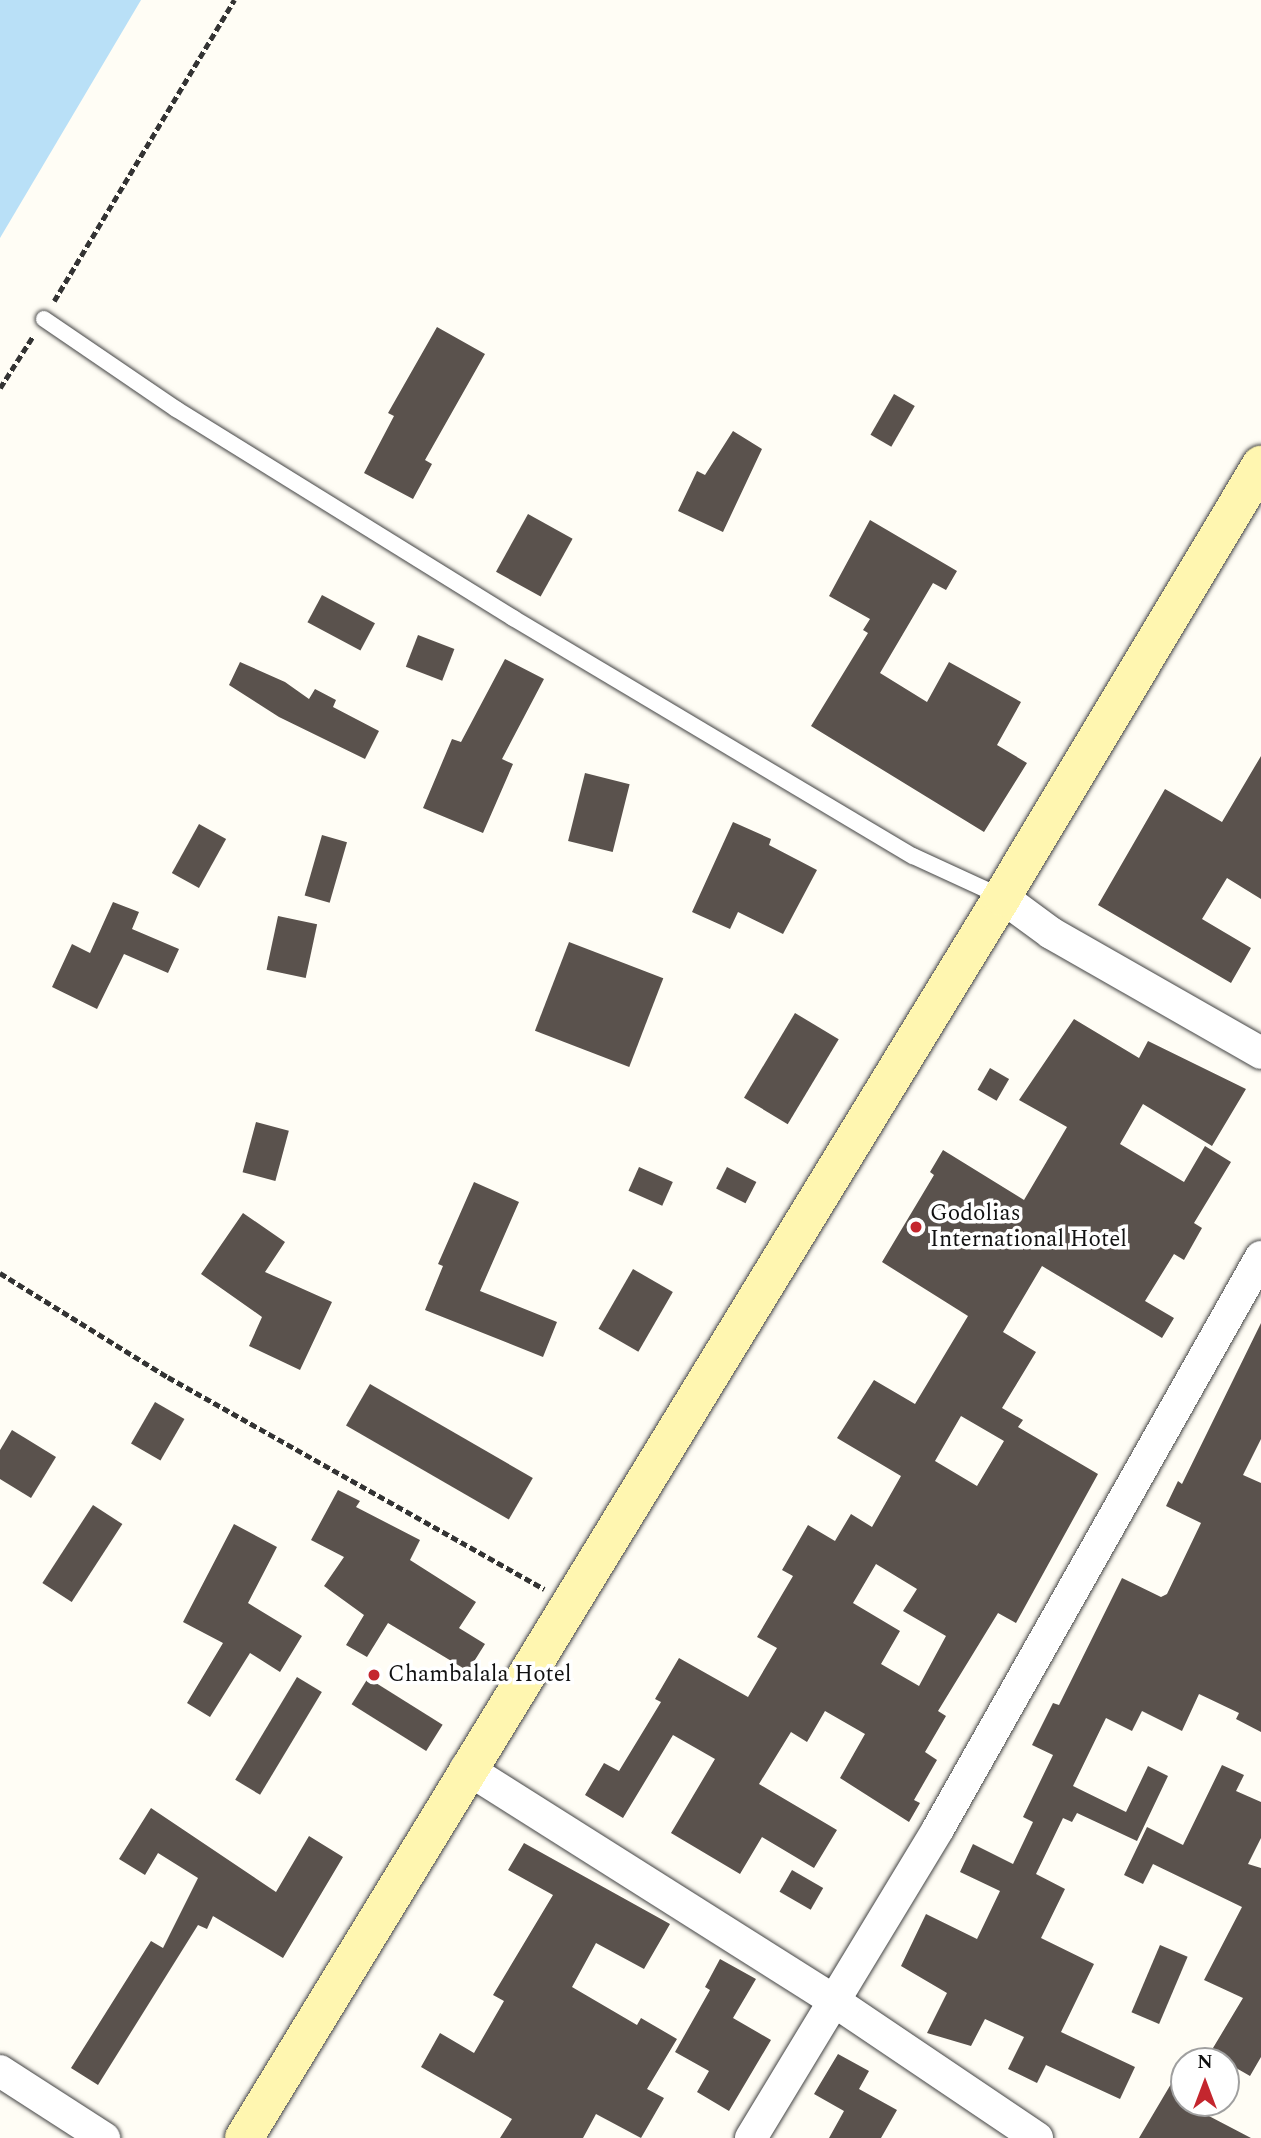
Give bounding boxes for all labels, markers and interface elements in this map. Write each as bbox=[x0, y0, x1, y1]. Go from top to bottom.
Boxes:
place label: Godolias International Hotel bbox=[930, 1200, 1127, 1254]
marker: Godolias International Hotel bbox=[908, 1219, 924, 1235]
place label: Chambalala Hotel bbox=[388, 1661, 572, 1689]
marker: Chambalala Hotel bbox=[366, 1667, 382, 1683]
north arrow bbox=[1170, 2047, 1240, 2117]
text: N bbox=[1197, 2048, 1213, 2077]

